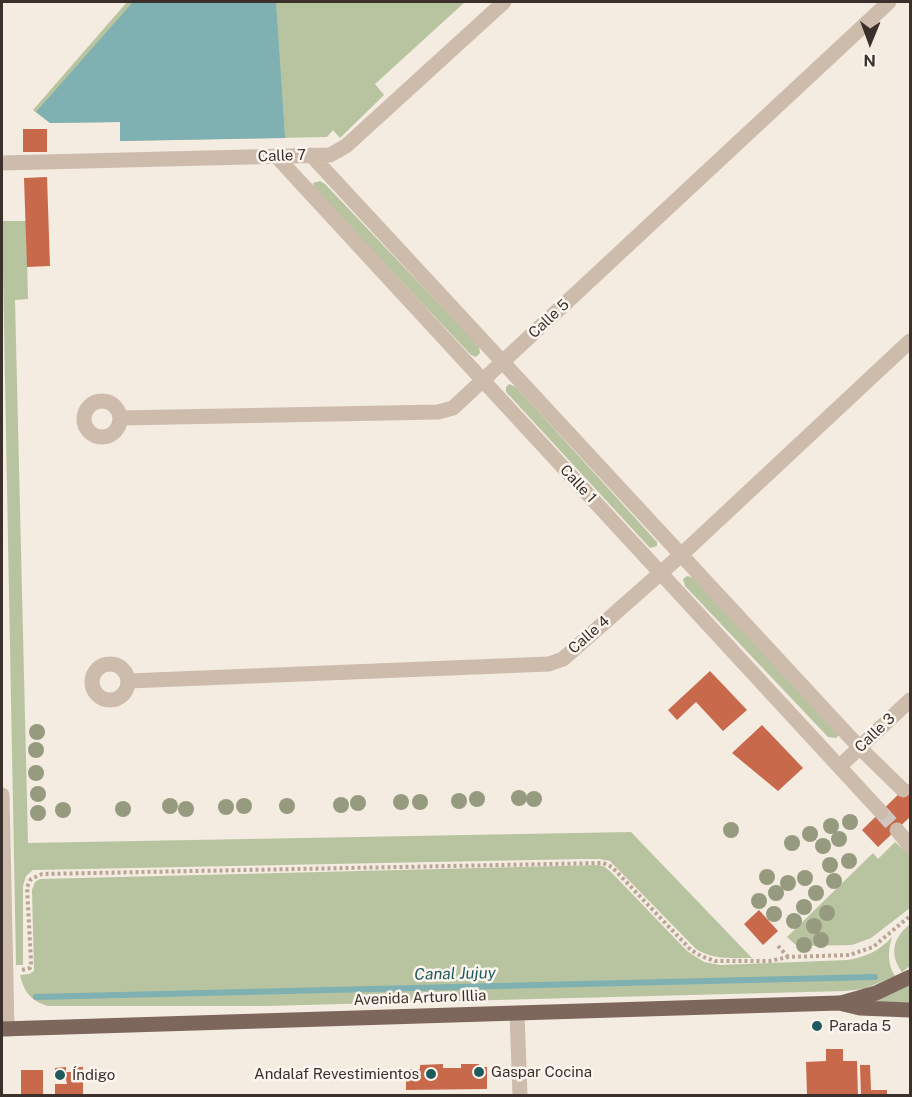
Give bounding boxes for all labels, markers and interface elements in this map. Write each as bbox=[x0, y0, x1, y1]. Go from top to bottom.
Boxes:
north arrow bbox=[840, 12, 900, 72]
text: N bbox=[863, 51, 876, 70]
street label: Calle 7 bbox=[258, 146, 306, 166]
street label: Calle 5 bbox=[525, 296, 573, 342]
street label: Calle 1 bbox=[556, 461, 600, 507]
street label: Calle 4 bbox=[565, 612, 613, 658]
street label: Calle 3 bbox=[851, 710, 899, 756]
water label: Canal Jujuy bbox=[414, 964, 496, 984]
street label: Avenida Arturo Illia bbox=[353, 987, 487, 1009]
place label: Parada 5 bbox=[829, 1017, 891, 1035]
marker: Parada 5 bbox=[810, 1019, 824, 1033]
place label: Gaspar Cocina bbox=[491, 1063, 592, 1081]
place label: Andalaf Revestimientos bbox=[254, 1065, 419, 1083]
marker: Gaspar Cocina bbox=[472, 1065, 486, 1079]
place label: Índigo bbox=[72, 1066, 115, 1084]
marker: Andalaf Revestimientos bbox=[424, 1067, 438, 1081]
marker: Índigo bbox=[53, 1068, 67, 1082]

